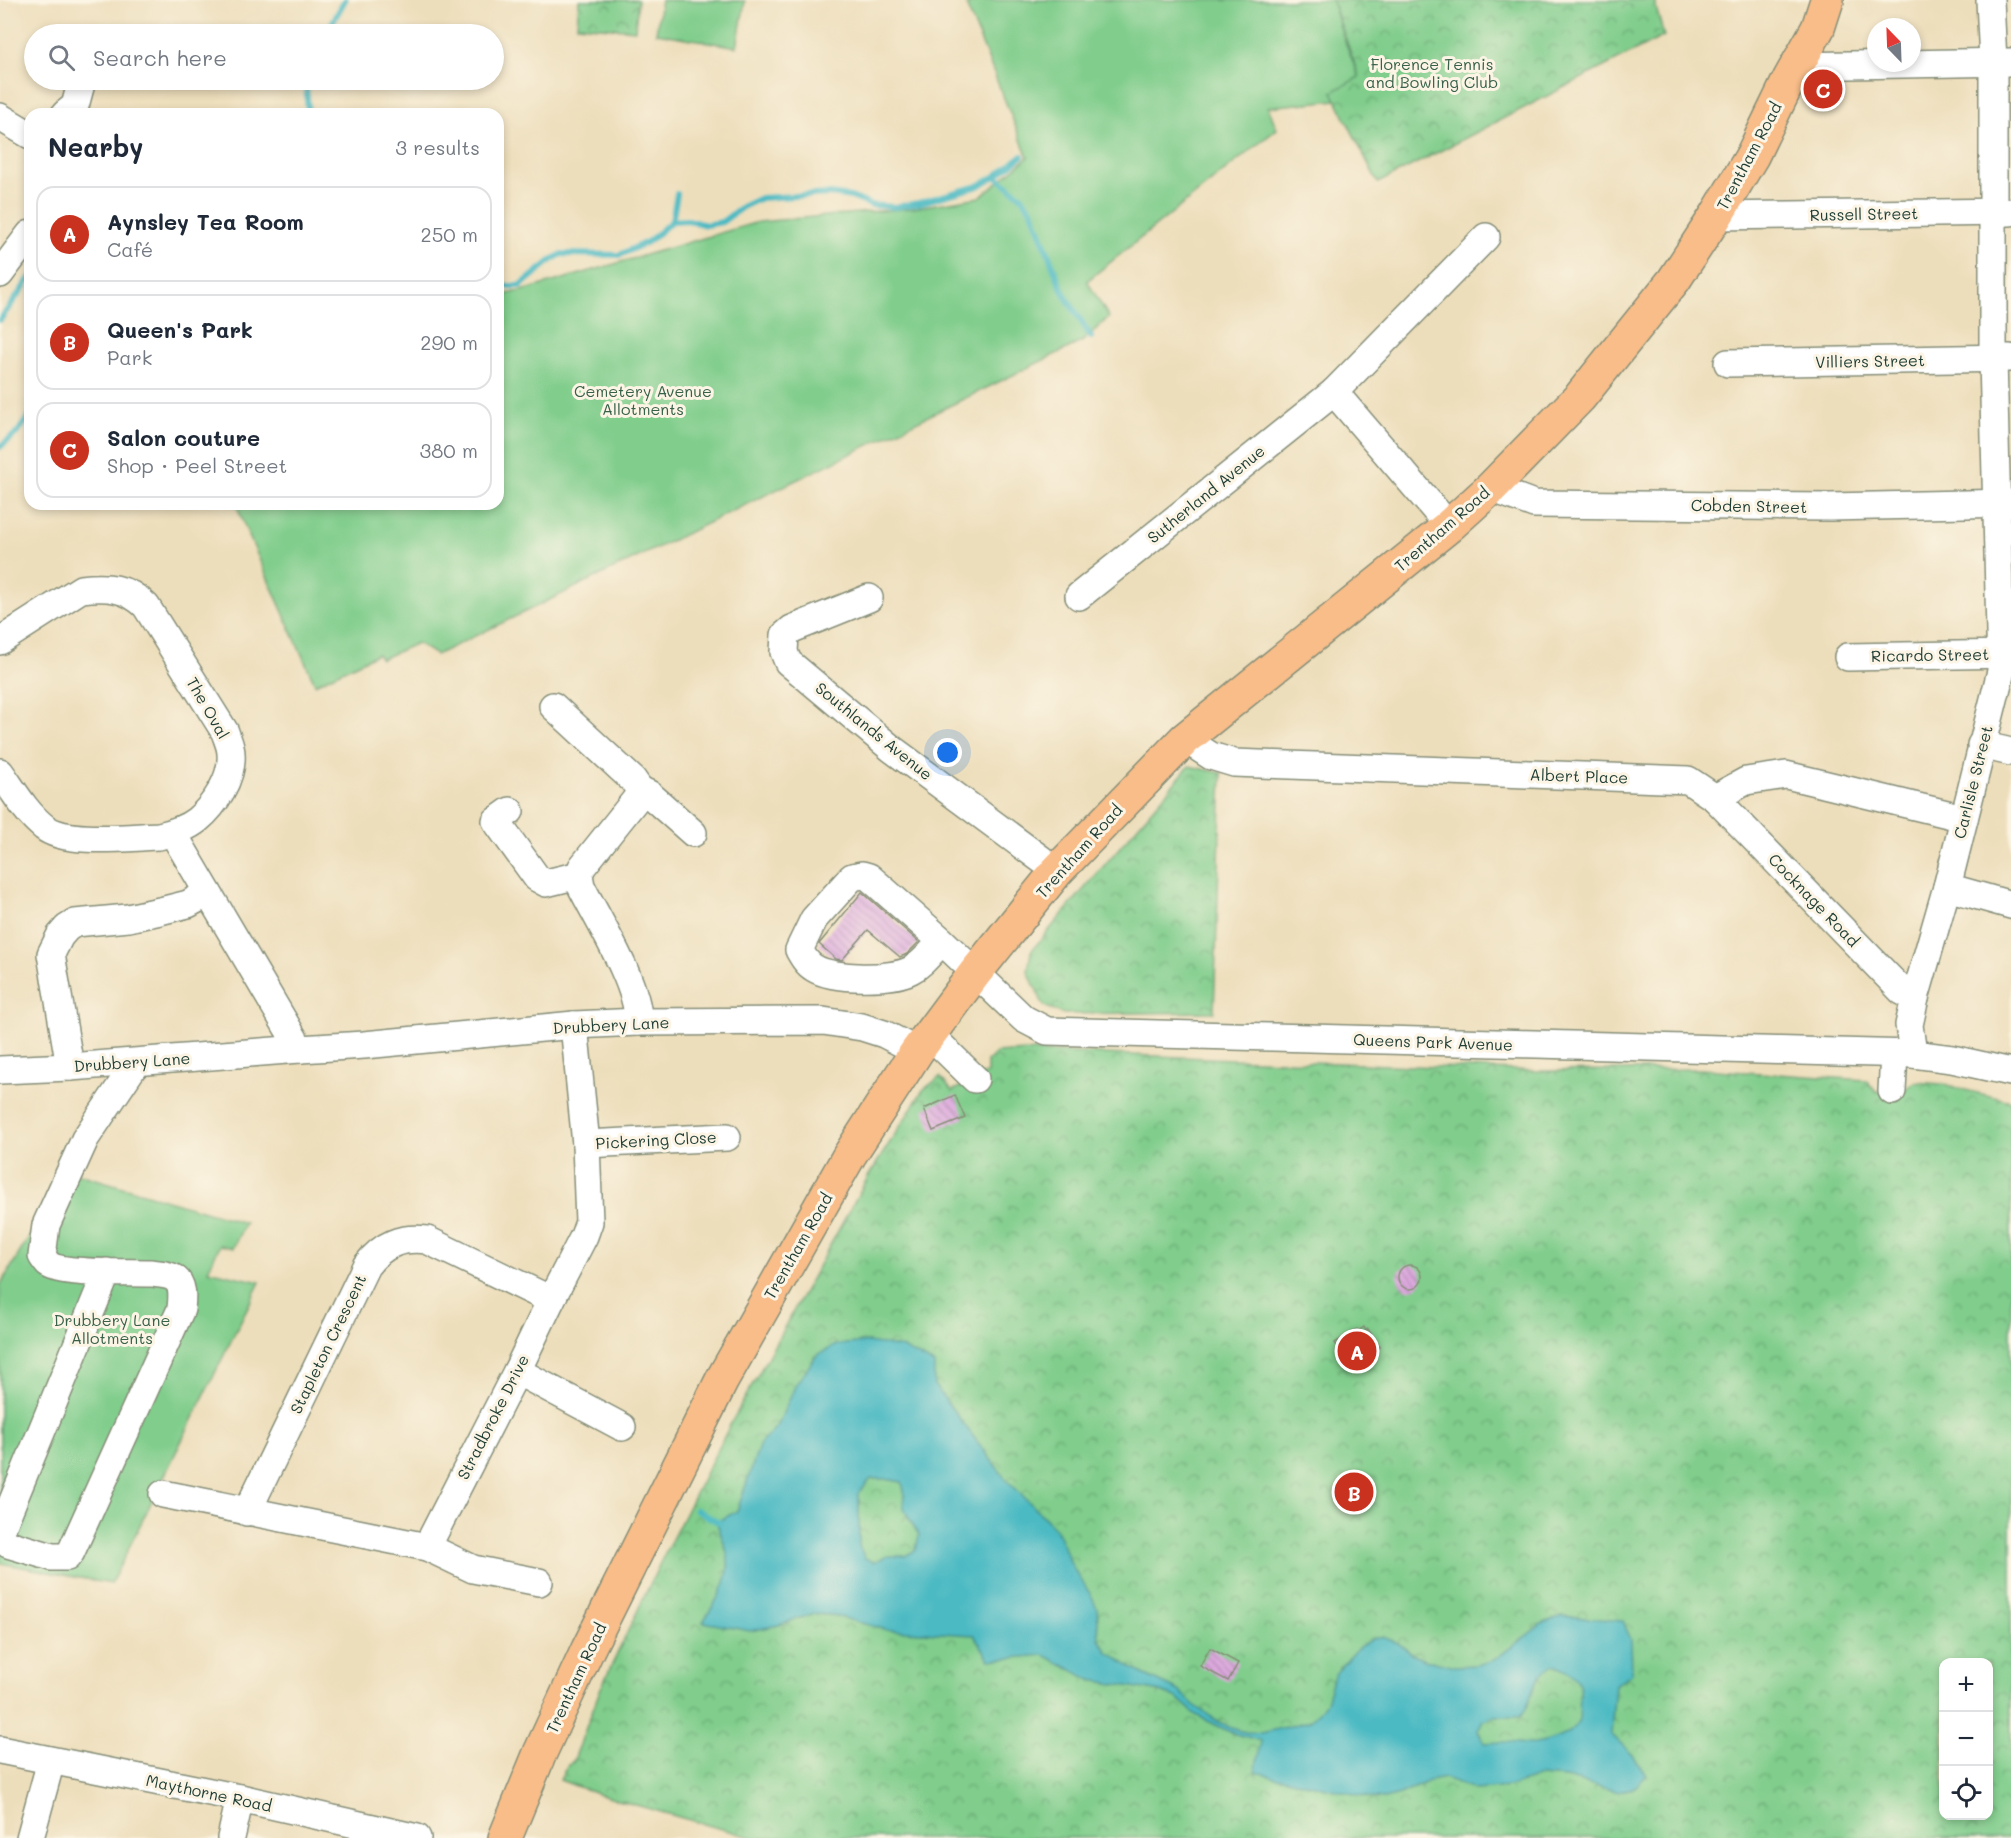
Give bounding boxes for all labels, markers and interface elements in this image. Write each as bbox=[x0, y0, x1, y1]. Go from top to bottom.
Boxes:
north arrow bbox=[1867, 18, 1921, 72]
search box bbox=[24, 24, 504, 90]
icon: search bbox=[45, 41, 78, 74]
text: Search here bbox=[93, 43, 227, 72]
park label: Florence Tennis and Bowling Club bbox=[1366, 53, 1498, 92]
pin: C bbox=[1804, 66, 1842, 112]
street label: Trentham Road bbox=[1711, 98, 1786, 213]
text: Nearby bbox=[48, 130, 143, 164]
text: 3 results bbox=[395, 134, 480, 160]
street label: Russell Street bbox=[1810, 202, 1918, 225]
text: Aynsley Tea Room bbox=[107, 207, 304, 236]
text: A bbox=[63, 221, 76, 247]
text: 250 m bbox=[421, 221, 478, 247]
text: Café bbox=[107, 236, 153, 262]
text: Queen's Park bbox=[107, 315, 253, 344]
text: B bbox=[63, 329, 76, 355]
text: 290 m bbox=[420, 329, 478, 355]
text: Park bbox=[107, 344, 152, 370]
street label: Villiers Street bbox=[1815, 349, 1925, 372]
park label: Cemetery Avenue Allotments bbox=[574, 380, 712, 419]
text: Salon couture bbox=[107, 423, 260, 452]
text: C bbox=[62, 437, 77, 463]
text: 380 m bbox=[420, 437, 478, 463]
street label: Sutherland Avenue bbox=[1143, 440, 1269, 547]
text: Shop · Peel Street bbox=[107, 452, 287, 478]
street label: Trentham Road bbox=[1390, 482, 1494, 576]
street label: Cobden Street bbox=[1691, 494, 1807, 517]
street label: Ricardo Street bbox=[1871, 643, 1989, 666]
street label: The Oval bbox=[182, 673, 235, 742]
street label: Southlands Avenue bbox=[812, 677, 937, 784]
street label: Carlisle Street bbox=[1948, 723, 1997, 841]
your location bbox=[933, 738, 962, 767]
street label: Albert Place bbox=[1529, 763, 1629, 788]
street label: Trentham Road bbox=[1031, 799, 1126, 902]
street label: Cocknage Road bbox=[1764, 849, 1864, 951]
street label: Drubbery Lane bbox=[552, 1011, 670, 1038]
street label: Queens Park Avenue bbox=[1353, 1028, 1513, 1055]
street label: Drubbery Lane bbox=[73, 1047, 191, 1076]
street label: Pickering Close bbox=[595, 1126, 717, 1153]
street label: Trentham Road bbox=[759, 1189, 837, 1303]
street label: Stapleton Crescent bbox=[285, 1271, 370, 1417]
park label: Drubbery Lane Allotments bbox=[54, 1309, 170, 1348]
pin: A bbox=[1338, 1328, 1376, 1374]
street label: Stradbroke Drive bbox=[452, 1351, 533, 1483]
pin: B bbox=[1334, 1470, 1374, 1514]
street label: Trentham Road bbox=[541, 1619, 610, 1736]
map controls bbox=[1939, 1658, 1993, 1820]
button: + bbox=[1939, 1658, 1993, 1712]
button: − bbox=[1939, 1712, 1993, 1766]
button: locate bbox=[1939, 1766, 1993, 1820]
street label: Maythorne Road bbox=[144, 1769, 274, 1816]

